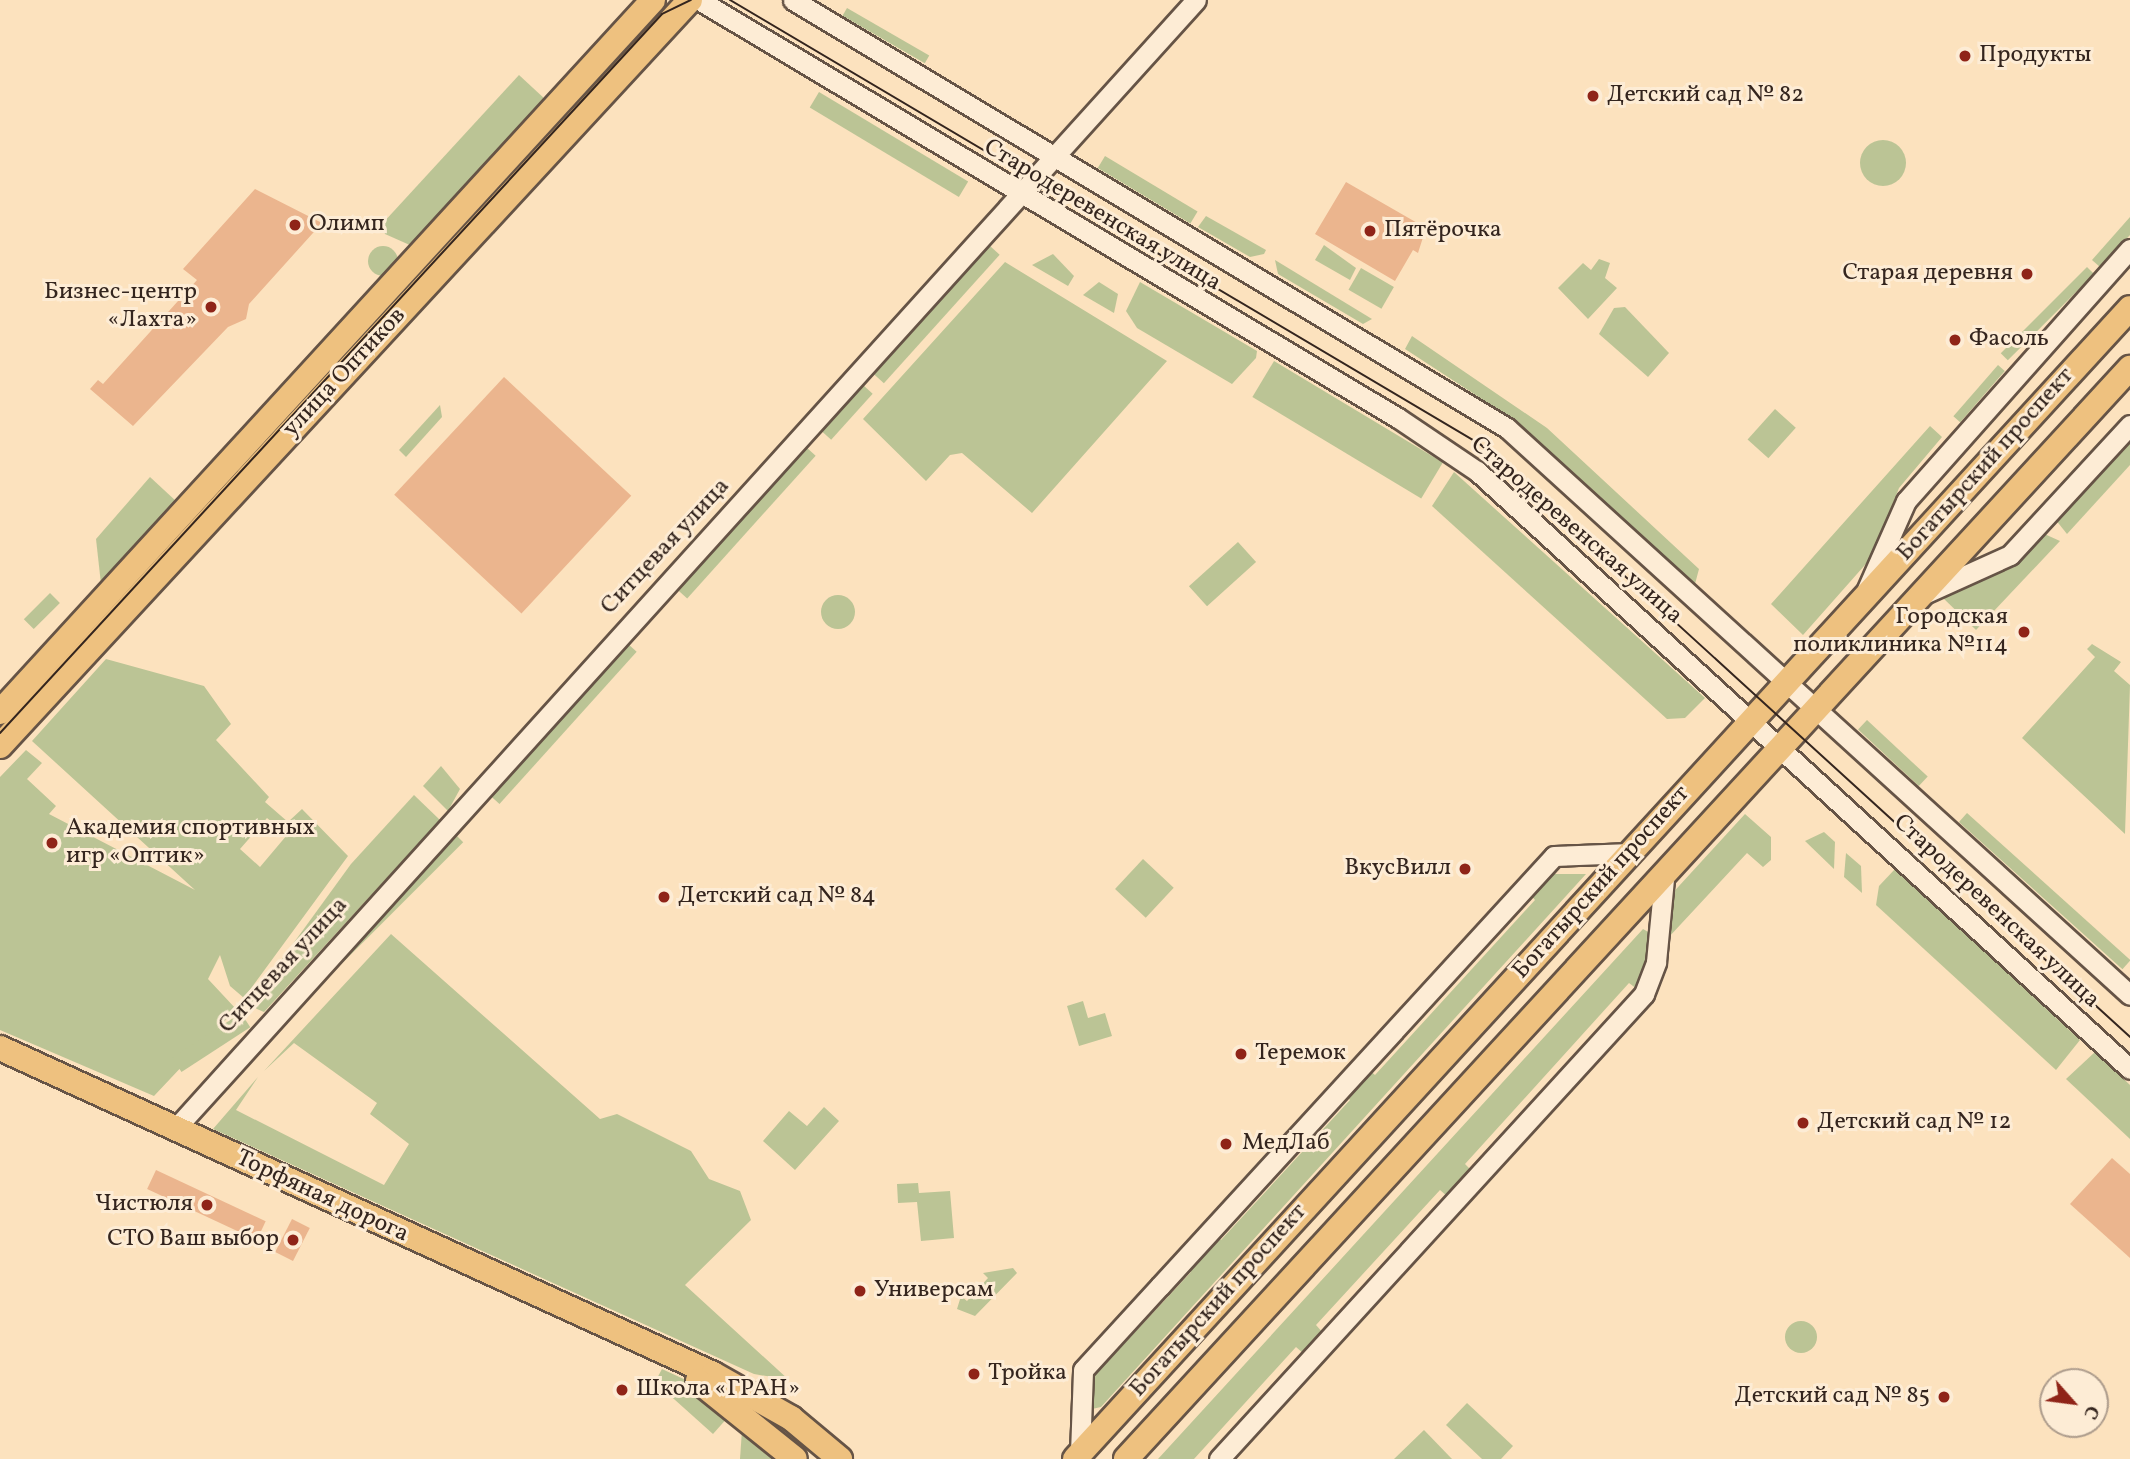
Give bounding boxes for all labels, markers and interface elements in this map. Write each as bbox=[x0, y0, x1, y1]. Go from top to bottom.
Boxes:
place label: Продукты bbox=[1979, 42, 2091, 70]
marker: Продукты bbox=[1957, 48, 1973, 64]
place label: Детский сад № 82 bbox=[1607, 82, 1804, 110]
marker: Детский сад № 82 bbox=[1585, 88, 1601, 104]
street label: Стародеревенская улица bbox=[978, 133, 1226, 299]
place label: Олимп bbox=[309, 211, 385, 239]
marker: Олимп bbox=[287, 217, 303, 233]
place label: Пятёрочка bbox=[1384, 217, 1502, 245]
marker: Пятёрочка bbox=[1362, 223, 1378, 239]
place label: Старая деревня bbox=[1843, 260, 2013, 288]
marker: Старая деревня bbox=[2019, 266, 2035, 282]
place label: Бизнес-центр «Лахта» bbox=[44, 279, 197, 335]
marker: Бизнес-центр «Лахта» bbox=[203, 299, 219, 315]
street label: улица Оптиков bbox=[278, 302, 412, 444]
place label: Фасоль bbox=[1969, 326, 2049, 354]
marker: Фасоль bbox=[1947, 332, 1963, 348]
street label: Богатырский проспект bbox=[1891, 362, 2081, 568]
street label: Стародеревенская улица bbox=[1464, 431, 1688, 631]
street label: Ситцевая улица bbox=[595, 473, 737, 621]
place label: Городская поликлиника №114 bbox=[1793, 604, 2008, 660]
marker: Городская поликлиника №114 bbox=[2014, 622, 2034, 642]
street label: Богатырский проспект bbox=[1507, 780, 1697, 986]
street label: Стародеревенская улица bbox=[1887, 809, 2105, 1015]
place label: Академия спортивных игр «Оптик» bbox=[66, 815, 315, 871]
marker: Академия спортивных игр «Оптик» bbox=[44, 835, 60, 851]
place label: ВкусВилл bbox=[1344, 855, 1451, 883]
marker: ВкусВилл bbox=[1457, 861, 1473, 877]
place label: Детский сад № 84 bbox=[678, 883, 876, 911]
marker: Детский сад № 84 bbox=[656, 889, 672, 905]
street label: Ситцевая улица bbox=[213, 892, 355, 1040]
place label: Теремок bbox=[1255, 1040, 1346, 1068]
marker: Теремок bbox=[1233, 1046, 1249, 1062]
place label: Детский сад № 12 bbox=[1817, 1109, 2011, 1137]
marker: Детский сад № 12 bbox=[1795, 1115, 1811, 1131]
place label: МедЛаб bbox=[1242, 1130, 1330, 1158]
marker: МедЛаб bbox=[1216, 1134, 1236, 1154]
street label: Торфяная дорога bbox=[231, 1144, 413, 1250]
place label: Чистюля bbox=[95, 1191, 193, 1219]
marker: Чистюля bbox=[199, 1197, 215, 1213]
street label: Богатырский проспект bbox=[1124, 1198, 1314, 1404]
place label: СТО Ваш выбор bbox=[107, 1226, 279, 1254]
marker: СТО Ваш выбор bbox=[285, 1232, 301, 1248]
place label: Универсам bbox=[874, 1277, 994, 1305]
marker: Универсам bbox=[852, 1283, 868, 1299]
place label: Тройка bbox=[988, 1360, 1067, 1388]
marker: Тройка bbox=[966, 1366, 982, 1382]
north arrow bbox=[2039, 1368, 2109, 1438]
place label: Школа «ГРАН» bbox=[636, 1376, 801, 1404]
marker: Школа «ГРАН» bbox=[614, 1382, 630, 1398]
place label: Детский сад № 85 bbox=[1734, 1383, 1930, 1411]
marker: Детский сад № 85 bbox=[1936, 1389, 1952, 1405]
text: С bbox=[2076, 1400, 2105, 1423]

